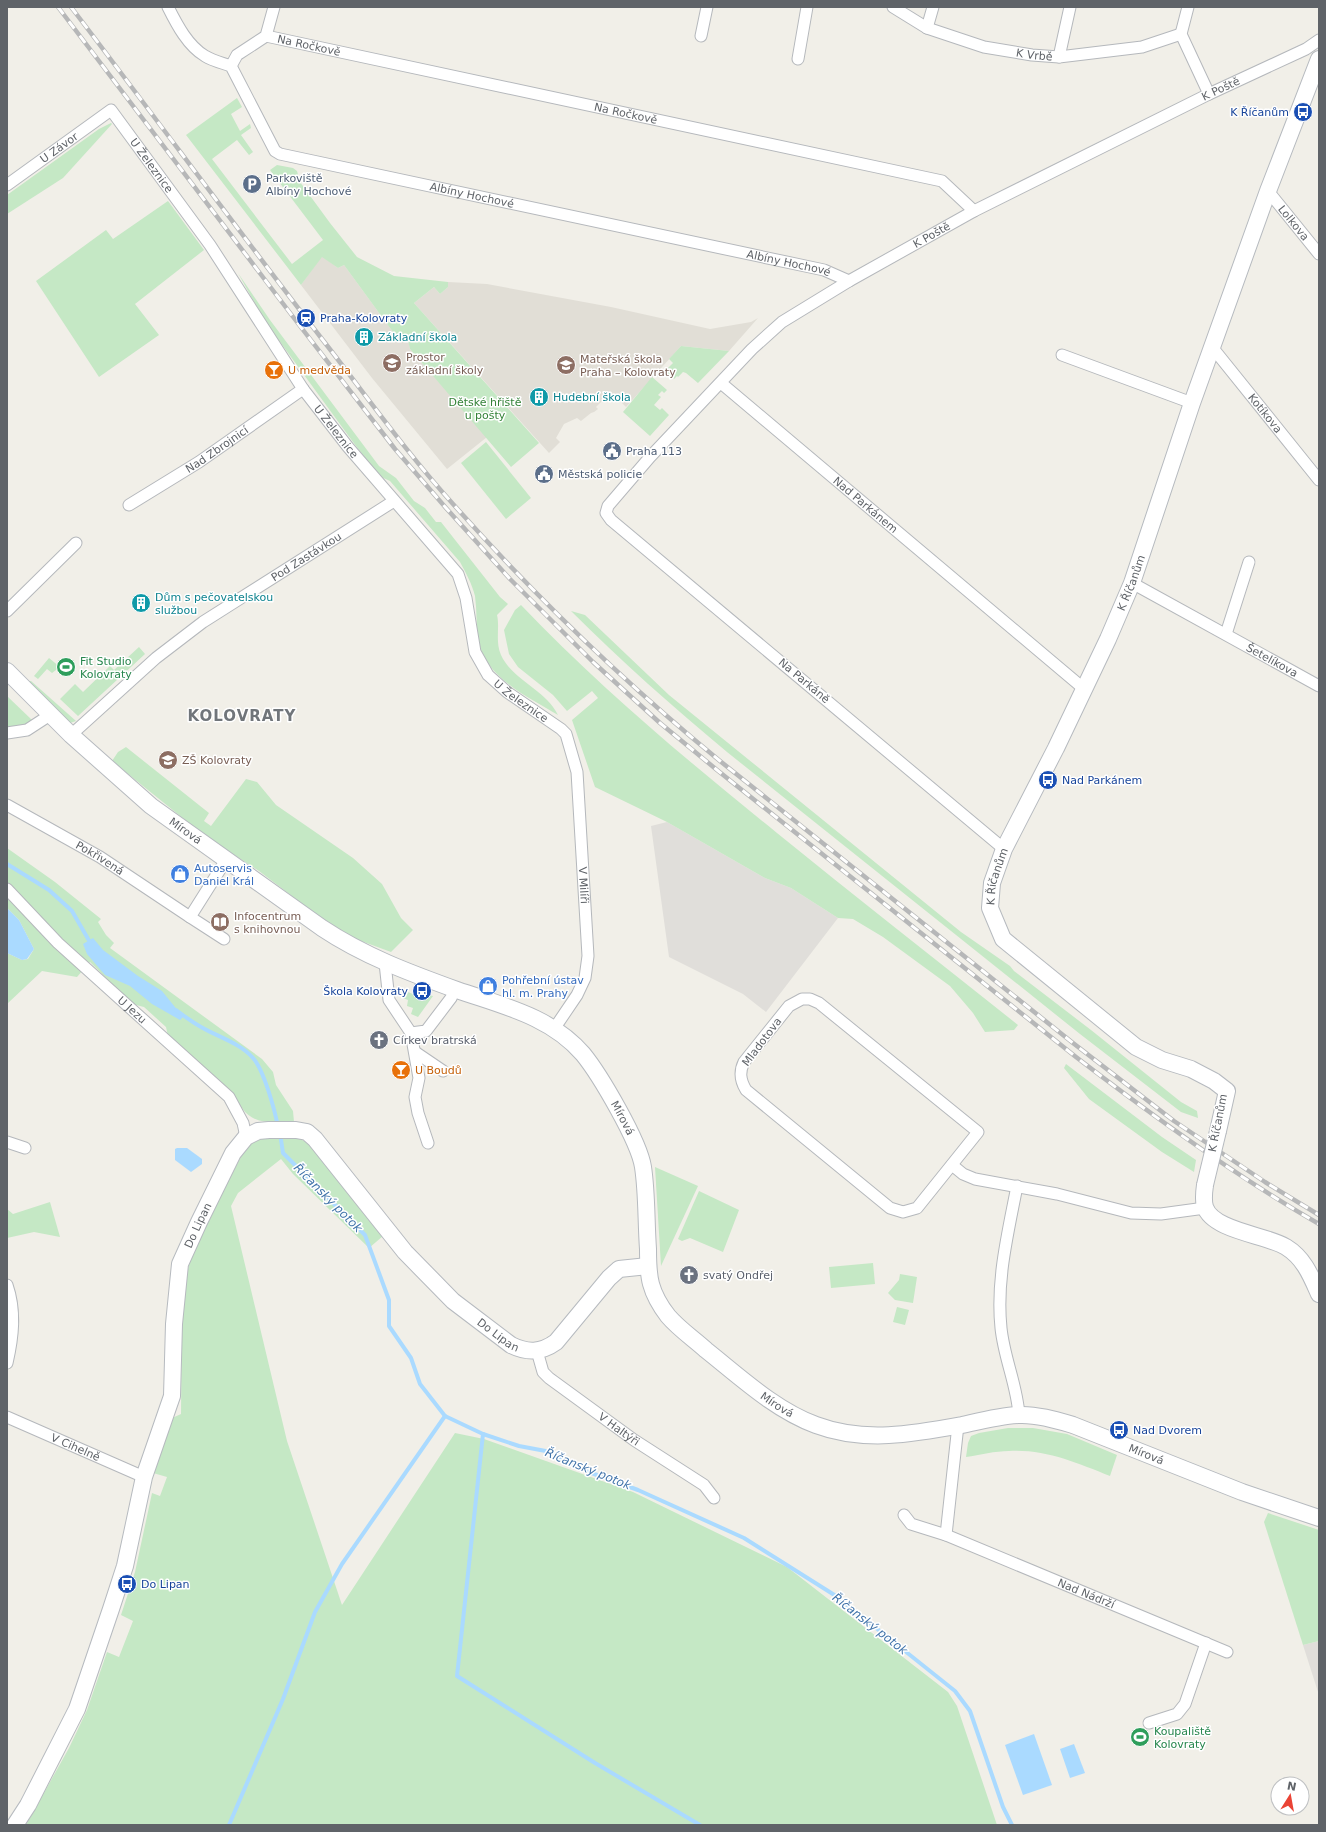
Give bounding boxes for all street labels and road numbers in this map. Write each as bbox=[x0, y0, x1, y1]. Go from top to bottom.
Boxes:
street label: Na Ročkově bbox=[276, 32, 342, 58]
street label: K Vrbě bbox=[1015, 46, 1053, 63]
street label: K Poště bbox=[1199, 74, 1242, 103]
street label: Na Ročkově bbox=[593, 100, 659, 126]
street label: U Závor bbox=[37, 129, 81, 166]
street label: U Železnice bbox=[127, 136, 176, 195]
street label: Albíny Hochové bbox=[429, 180, 516, 210]
street label: Lolkova bbox=[1276, 203, 1312, 243]
street label: K Poště bbox=[911, 219, 953, 250]
street label: Albíny Hochové bbox=[746, 247, 833, 279]
street label: Kotíkova bbox=[1246, 391, 1285, 436]
street label: U Železnice bbox=[311, 402, 361, 461]
street label: Nad Zbrojnicí bbox=[183, 423, 251, 475]
street label: Nad Parkánem bbox=[831, 474, 900, 536]
street label: Pod Zastávkou bbox=[269, 530, 344, 584]
street label: K Říčanům bbox=[1114, 553, 1147, 613]
street label: Šetelíkova bbox=[1244, 641, 1300, 680]
street label: Na Parkáně bbox=[776, 656, 832, 706]
street label: U Železnice bbox=[491, 677, 551, 725]
street label: Mírová bbox=[167, 815, 204, 847]
street label: Pokřivená bbox=[74, 838, 126, 878]
street label: K Říčanům bbox=[984, 846, 1010, 906]
street label: V Milíři bbox=[576, 866, 591, 904]
street label: U Jezu bbox=[115, 993, 149, 1026]
street label: Mladotova bbox=[740, 1015, 784, 1069]
street label: K Říčanům bbox=[1206, 1093, 1230, 1153]
street label: Mírová bbox=[608, 1098, 637, 1137]
street label: Do Lipan bbox=[182, 1201, 214, 1250]
street label: Do Lipan bbox=[475, 1315, 521, 1354]
street label: Mírová bbox=[758, 1389, 796, 1420]
street label: V Haltýři bbox=[596, 1410, 642, 1448]
street label: V Cihelně bbox=[49, 1431, 102, 1464]
street label: Mírová bbox=[1127, 1441, 1166, 1467]
street label: Nad Nádrží bbox=[1056, 1576, 1118, 1611]

